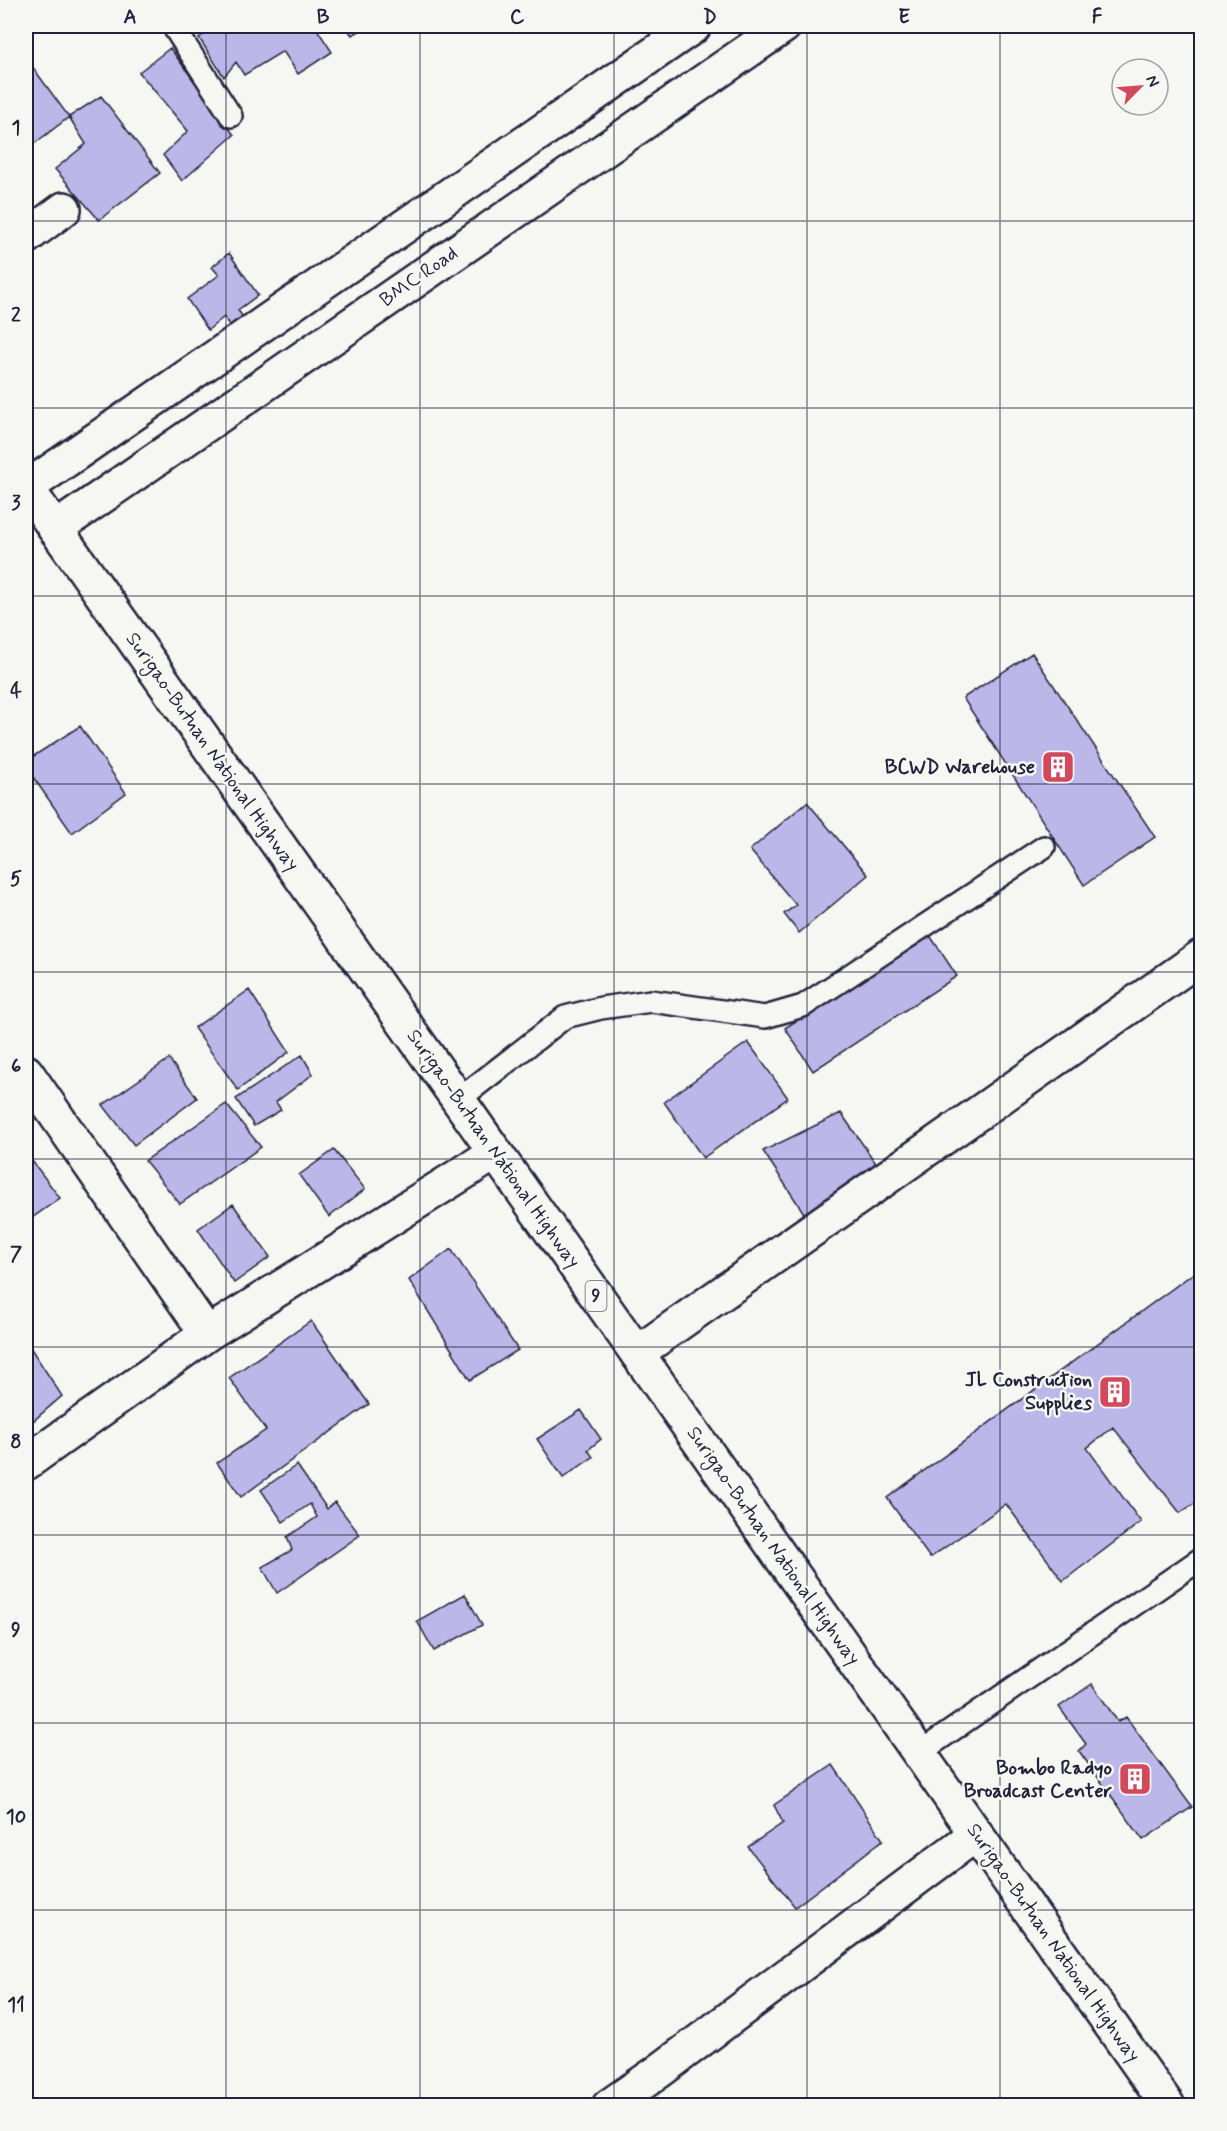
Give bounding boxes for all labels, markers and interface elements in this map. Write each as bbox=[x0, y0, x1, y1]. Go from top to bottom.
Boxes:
text: A bbox=[123, 4, 137, 31]
text: B bbox=[317, 4, 330, 31]
text: C bbox=[510, 4, 525, 31]
text: D bbox=[703, 4, 717, 31]
text: E bbox=[898, 4, 910, 31]
text: F bbox=[1092, 4, 1103, 31]
north arrow bbox=[1110, 57, 1170, 117]
text: N bbox=[1140, 72, 1164, 91]
text: 1 bbox=[12, 115, 20, 142]
street label: BMC Road bbox=[375, 240, 463, 314]
text: 2 bbox=[11, 302, 21, 329]
text: 3 bbox=[11, 490, 21, 517]
street label: Surigao-Butuan National Highway bbox=[118, 627, 305, 878]
text: 4 bbox=[10, 678, 22, 705]
building icon: BCWD Warehouse bbox=[1040, 749, 1076, 785]
place label: BCWD Warehouse bbox=[885, 754, 1035, 781]
text: 5 bbox=[10, 866, 22, 893]
street label: Surigao-Butuan National Highway bbox=[399, 1024, 586, 1275]
text: 6 bbox=[11, 1053, 21, 1080]
text: 7 bbox=[10, 1241, 22, 1268]
road number: 9 bbox=[586, 1281, 606, 1311]
place label: JL Construction Supplies bbox=[965, 1367, 1092, 1417]
building icon: JL Construction Supplies bbox=[1097, 1374, 1133, 1410]
street label: Surigao-Butuan National Highway bbox=[679, 1421, 866, 1672]
text: 8 bbox=[10, 1429, 22, 1456]
text: 9 bbox=[11, 1617, 21, 1644]
place label: Bombo Radyo Broadcast Center bbox=[964, 1755, 1113, 1805]
building icon: Bombo Radyo Broadcast Center bbox=[1117, 1761, 1153, 1797]
text: 10 bbox=[6, 1804, 26, 1831]
street label: Surigao-Butuan National Highway bbox=[959, 1818, 1146, 2069]
text: 11 bbox=[7, 1992, 25, 2019]

